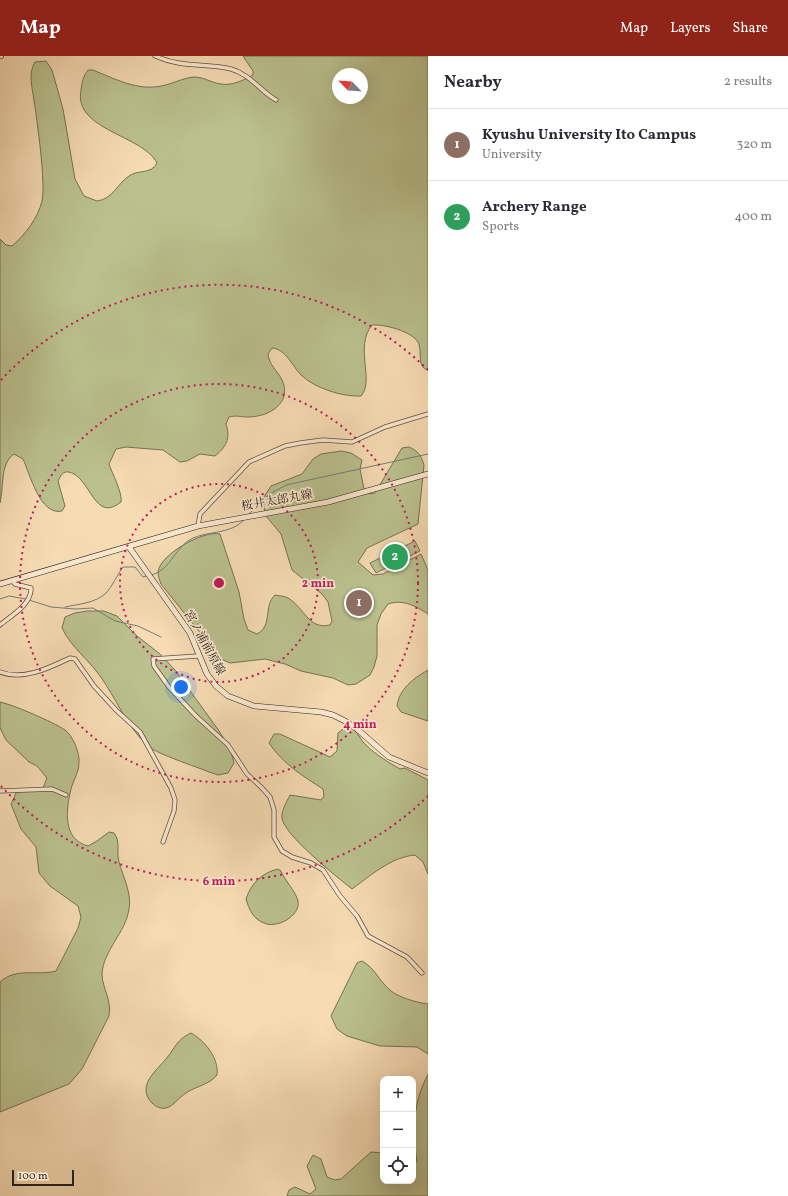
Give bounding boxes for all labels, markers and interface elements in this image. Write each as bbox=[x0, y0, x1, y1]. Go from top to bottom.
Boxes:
text: Map bbox=[20, 15, 61, 41]
text: Map bbox=[620, 19, 648, 38]
text: Layers bbox=[670, 19, 710, 38]
text: Share bbox=[732, 19, 768, 38]
north arrow bbox=[332, 68, 368, 104]
text: Nearby bbox=[444, 71, 502, 94]
text: 2 results bbox=[724, 73, 772, 91]
text: Kyushu University Ito Campus bbox=[482, 125, 696, 146]
text: 1 bbox=[454, 136, 460, 154]
text: 320 m bbox=[737, 136, 772, 154]
text: University bbox=[482, 146, 542, 164]
text: Archery Range bbox=[482, 197, 587, 218]
text: 2 bbox=[454, 208, 460, 226]
text: 400 m bbox=[735, 208, 772, 226]
text: Sports bbox=[482, 218, 519, 236]
street label: 桜井太郎丸線 bbox=[240, 487, 314, 515]
pin: 2 bbox=[382, 542, 408, 572]
centre of rings bbox=[212, 576, 226, 590]
text: 2 min bbox=[302, 576, 334, 592]
pin: 1 bbox=[346, 588, 372, 618]
street label: 宮ノ浦前原線 bbox=[180, 608, 228, 678]
your location bbox=[171, 677, 191, 697]
text: 4 min bbox=[343, 717, 377, 733]
text: 6 min bbox=[203, 874, 235, 890]
map controls bbox=[380, 1076, 416, 1184]
button: + bbox=[380, 1076, 416, 1112]
button: − bbox=[380, 1112, 416, 1148]
button: locate bbox=[380, 1148, 416, 1184]
scale bar bbox=[12, 1168, 74, 1187]
text: 100 m bbox=[18, 1169, 48, 1184]

